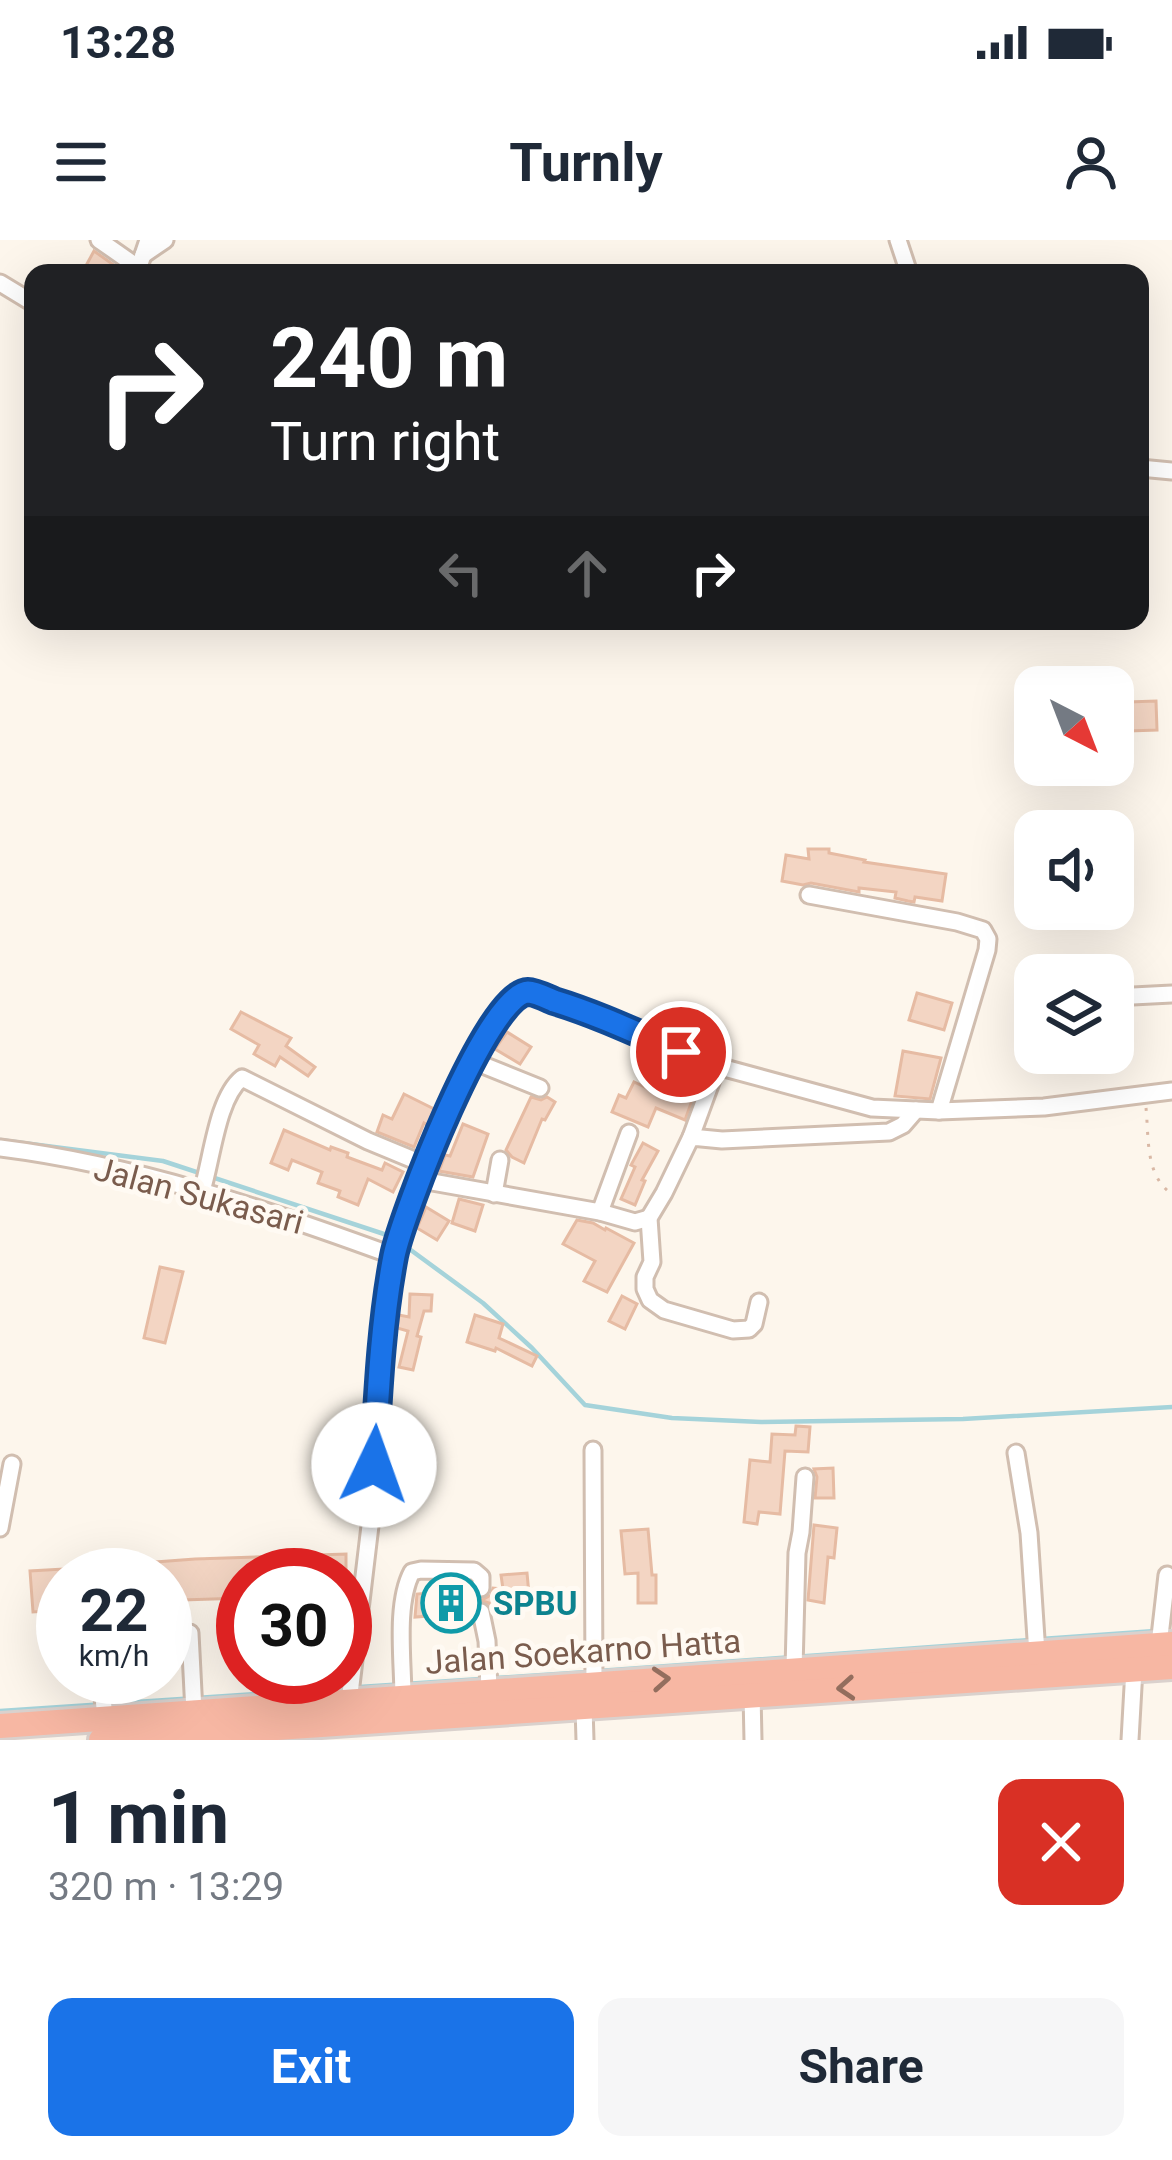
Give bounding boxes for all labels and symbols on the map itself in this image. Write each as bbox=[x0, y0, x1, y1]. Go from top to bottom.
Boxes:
north arrow bbox=[1014, 666, 1134, 786]
pin bbox=[630, 1001, 732, 1103]
street label: Jalan Sukasari bbox=[90, 1149, 308, 1242]
position arrow bbox=[311, 1402, 437, 1528]
speed limit sign: 30 bbox=[216, 1548, 372, 1704]
building icon: SPBU bbox=[420, 1572, 482, 1634]
place label: SPBU bbox=[493, 1584, 577, 1623]
street label: Jalan Soekarno Hatta bbox=[424, 1621, 742, 1682]
one-way arrow bbox=[652, 1666, 671, 1692]
one-way arrow bbox=[836, 1674, 855, 1700]

